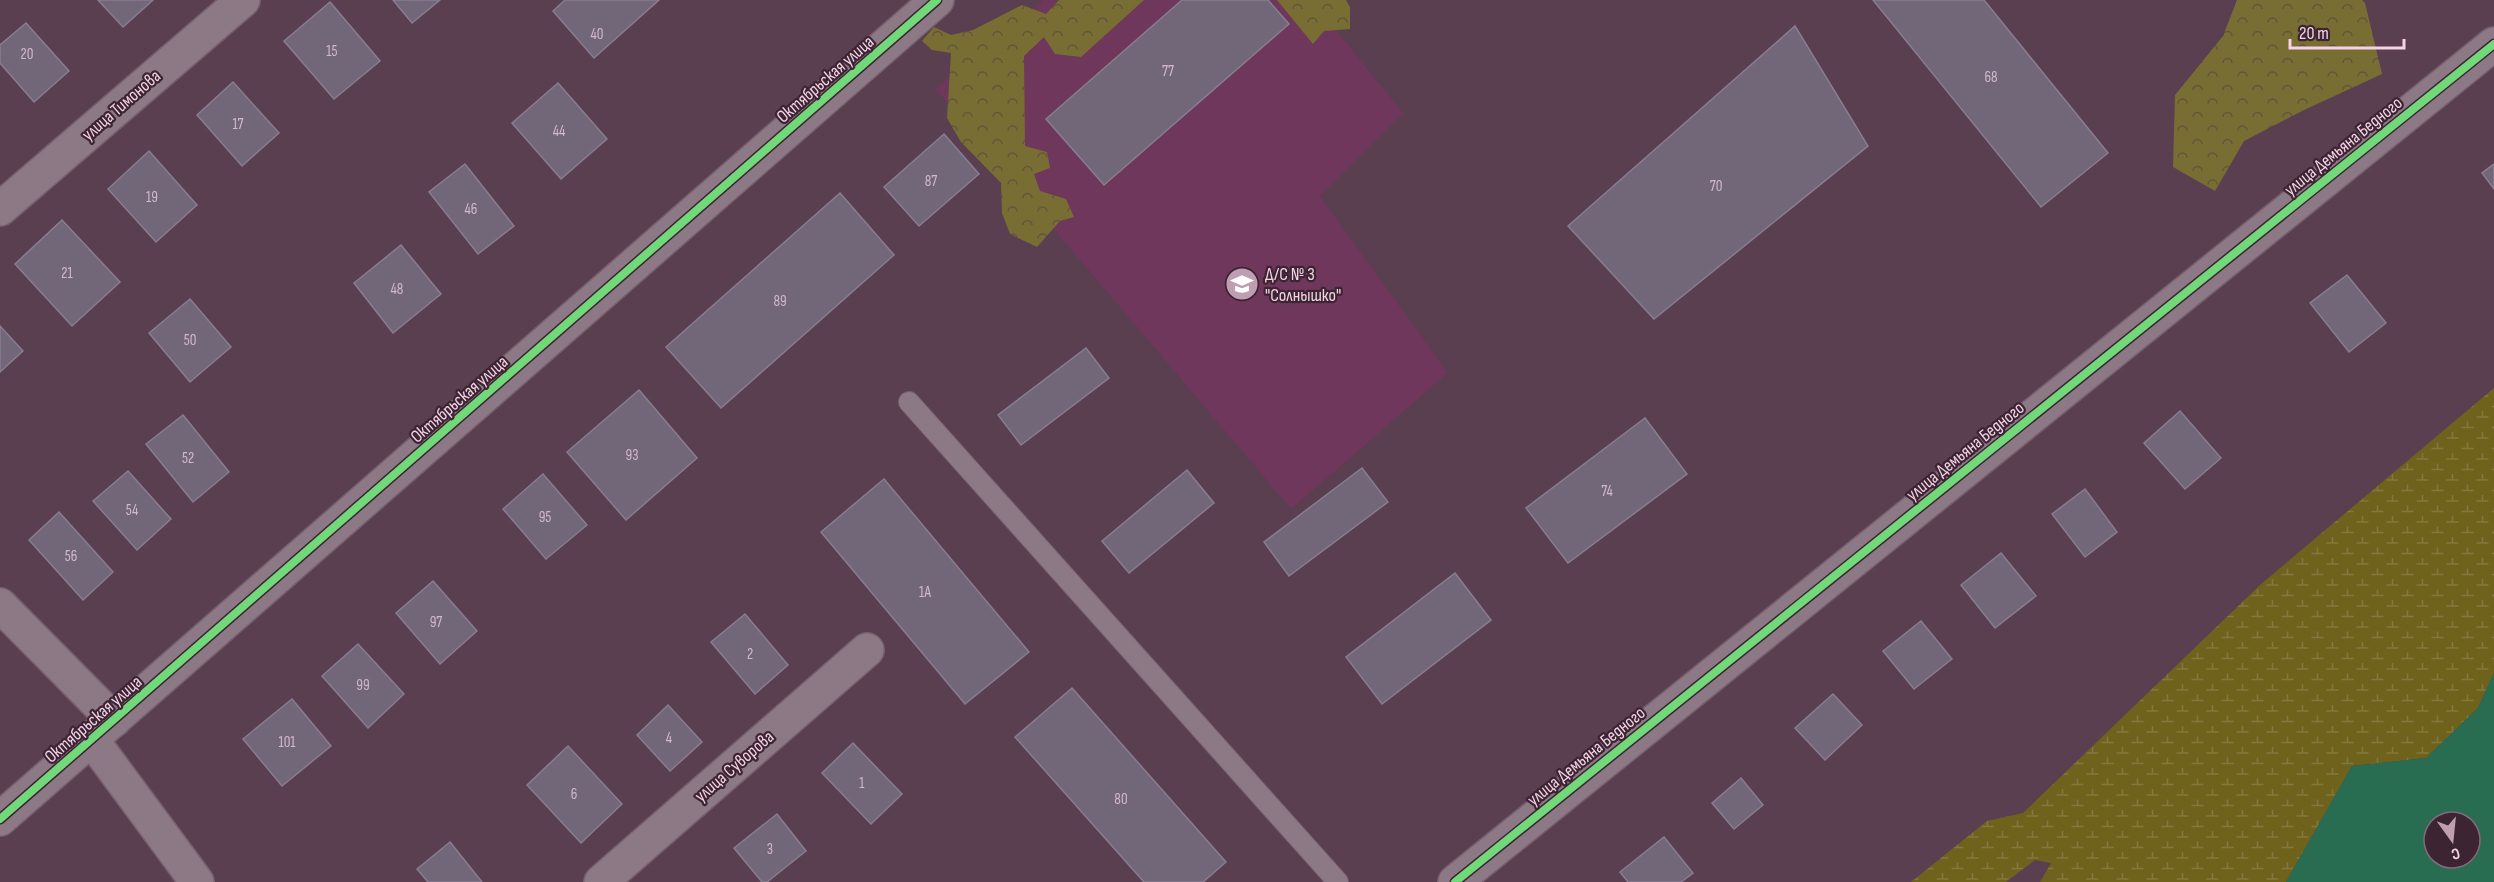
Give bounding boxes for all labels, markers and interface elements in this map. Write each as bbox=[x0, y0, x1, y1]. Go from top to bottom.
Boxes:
scale bar bbox=[2290, 12, 2404, 50]
text: 20 m bbox=[2299, 23, 2329, 44]
house number: 40 bbox=[591, 25, 603, 44]
street label: Октябрьская улица bbox=[772, 31, 878, 127]
house number: 15 bbox=[326, 42, 338, 61]
house number: 20 bbox=[21, 45, 33, 64]
house number: 77 bbox=[1162, 62, 1174, 81]
street label: улица Тимонова bbox=[78, 66, 165, 145]
house number: 68 bbox=[1984, 68, 1998, 87]
street label: улица Демьяна Бедного bbox=[2280, 92, 2407, 200]
house number: 17 bbox=[232, 115, 244, 134]
house number: 44 bbox=[553, 122, 565, 141]
house number: 87 bbox=[925, 172, 937, 191]
house number: 70 bbox=[1710, 177, 1722, 196]
house number: 19 bbox=[146, 188, 158, 207]
house number: 46 bbox=[465, 200, 477, 219]
house number: 21 bbox=[61, 264, 73, 283]
place label: Д/С № 3 "Солнышко" bbox=[1265, 264, 1341, 306]
school or university icon: Д/С № 3 "Солнышко" bbox=[1224, 266, 1260, 302]
house number: 48 bbox=[391, 280, 403, 299]
house number: 89 bbox=[773, 292, 787, 311]
house number: 50 bbox=[184, 331, 196, 350]
street label: Октябрьская улица bbox=[406, 351, 512, 447]
street label: улица Демьяна Бедного bbox=[1902, 397, 2029, 505]
house number: 93 bbox=[626, 446, 638, 465]
house number: 52 bbox=[182, 449, 194, 468]
house number: 74 bbox=[1601, 482, 1613, 501]
house number: 54 bbox=[126, 501, 138, 520]
house number: 95 bbox=[539, 508, 551, 527]
house number: 56 bbox=[65, 547, 77, 566]
house number: 1А bbox=[919, 583, 932, 602]
house number: 97 bbox=[430, 613, 442, 632]
house number: 2 bbox=[747, 645, 753, 664]
street label: Октябрьская улица bbox=[40, 671, 146, 767]
house number: 99 bbox=[356, 676, 370, 695]
street label: улица Демьяна Бедного bbox=[1523, 702, 1650, 810]
street label: улица Суворова bbox=[690, 726, 778, 806]
house number: 4 bbox=[666, 729, 672, 748]
house number: 101 bbox=[278, 733, 296, 752]
house number: 1 bbox=[859, 774, 865, 793]
house number: 6 bbox=[571, 785, 577, 804]
house number: 80 bbox=[1114, 790, 1128, 809]
north arrow bbox=[2422, 810, 2482, 870]
house number: 3 bbox=[767, 840, 773, 859]
text: С bbox=[2449, 843, 2462, 863]

